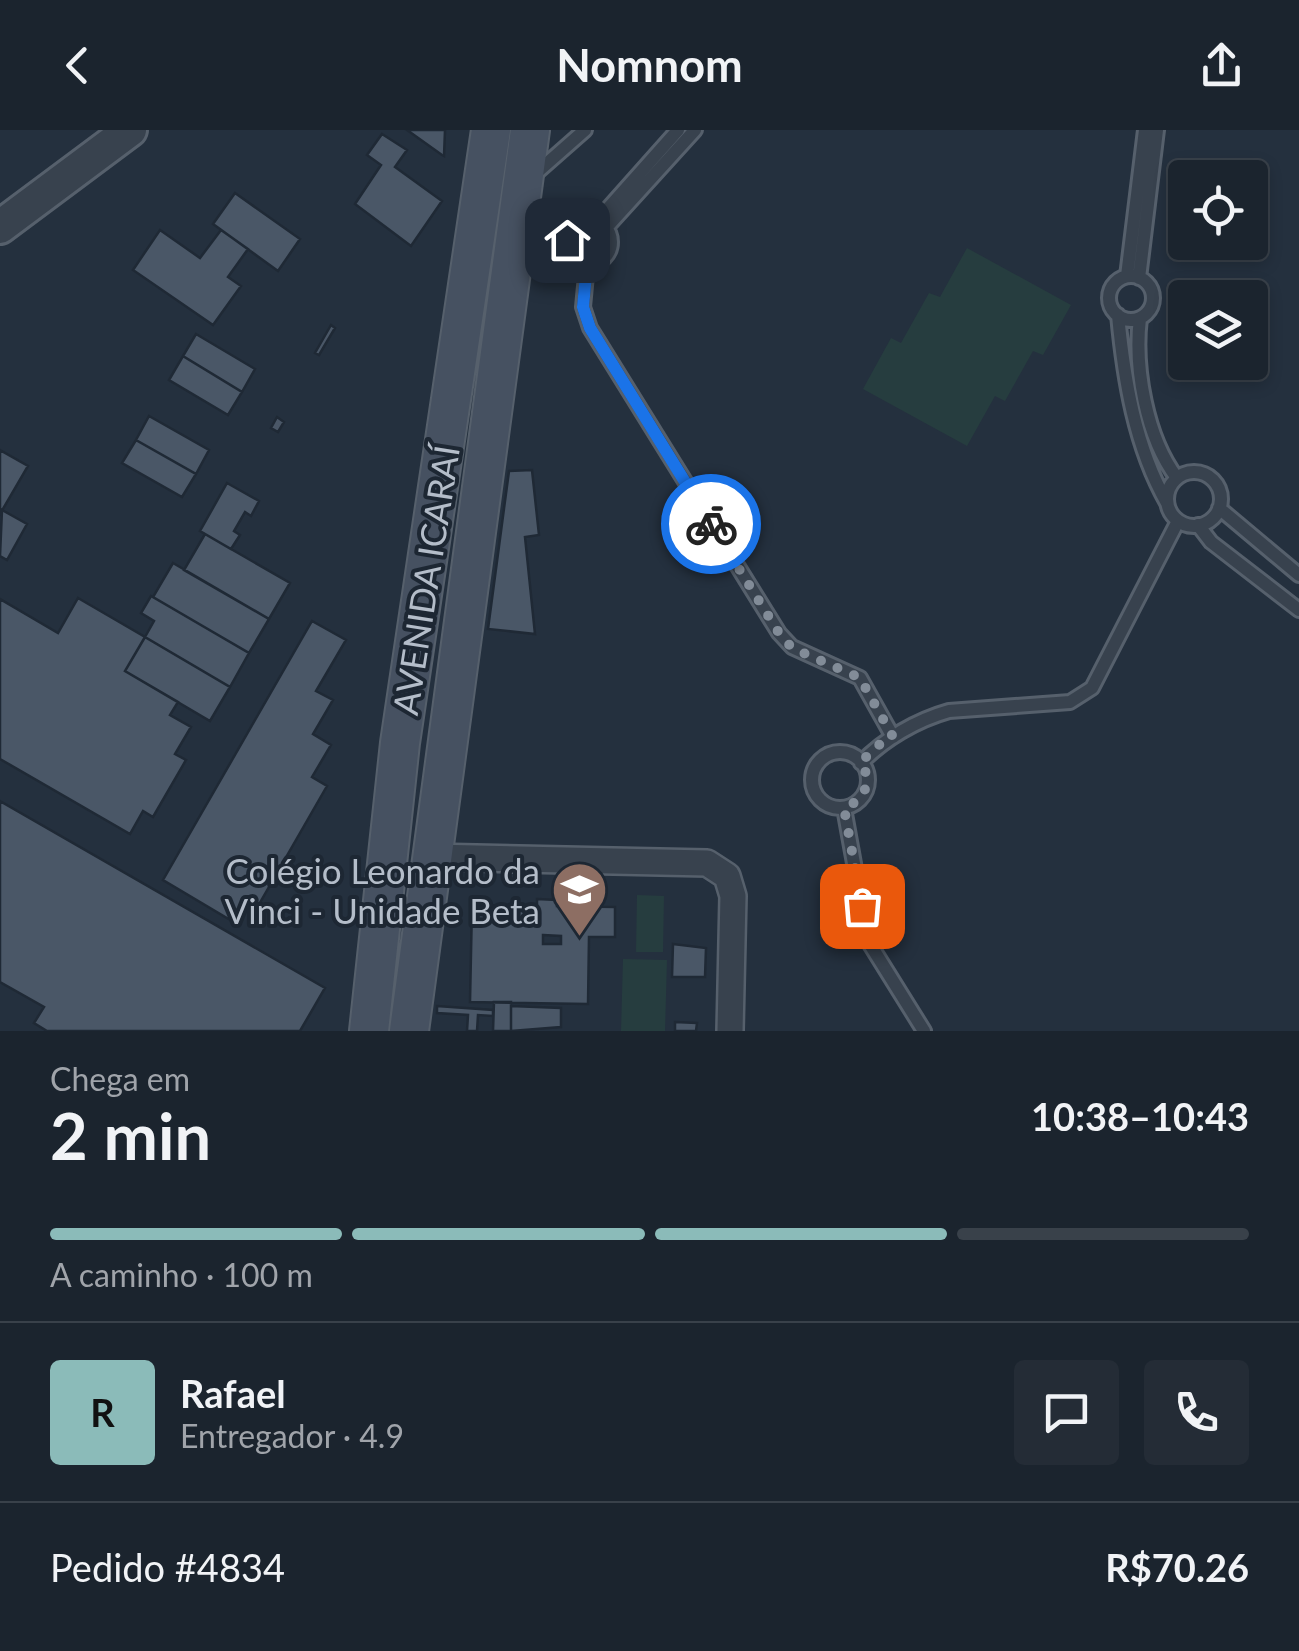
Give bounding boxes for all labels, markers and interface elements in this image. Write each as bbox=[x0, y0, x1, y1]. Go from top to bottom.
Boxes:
icon: back bbox=[50, 38, 105, 93]
text: Nomnom bbox=[556, 38, 743, 92]
icon: share bbox=[1194, 38, 1249, 93]
map controls bbox=[1168, 160, 1268, 380]
button: locate bbox=[1168, 160, 1268, 260]
pin bbox=[525, 198, 610, 283]
icon: home bbox=[540, 213, 595, 268]
button: layers bbox=[1168, 280, 1268, 380]
street label: AVENIDA ICARAÍ bbox=[383, 440, 467, 718]
courier bbox=[661, 474, 761, 574]
icon: bike bbox=[684, 497, 739, 552]
place label: Colégio Leonardo da Vinci - Unidade Beta bbox=[224, 849, 540, 931]
school or university icon: Colégio Leonardo da Vinci - Unidade Beta bbox=[549, 860, 609, 939]
pin bbox=[820, 864, 905, 949]
icon: bag bbox=[835, 879, 890, 934]
text: Chega em bbox=[50, 1059, 190, 1098]
text: 10:38–10:43 bbox=[1031, 1093, 1249, 1139]
text: 2 min bbox=[50, 1096, 211, 1174]
text: A caminho · 100 m bbox=[50, 1255, 313, 1294]
button: chat bbox=[1014, 1360, 1119, 1465]
button: phone bbox=[1144, 1360, 1249, 1465]
text: Rafael bbox=[180, 1370, 286, 1416]
text: R bbox=[90, 1389, 115, 1435]
text: Entregador · 4.9 bbox=[180, 1416, 404, 1455]
text: Pedido #4834 bbox=[50, 1544, 285, 1590]
text: R$70.26 bbox=[1105, 1544, 1249, 1590]

